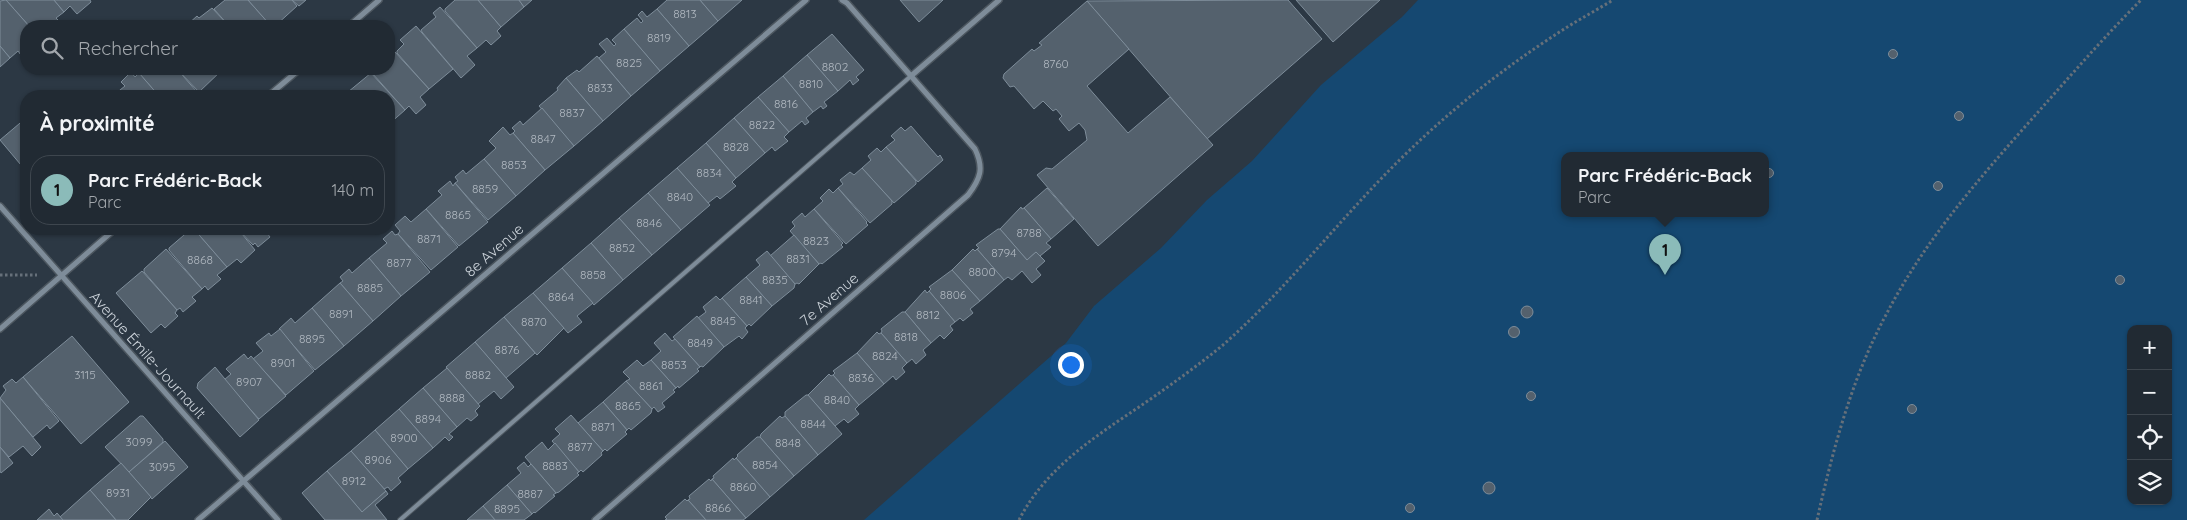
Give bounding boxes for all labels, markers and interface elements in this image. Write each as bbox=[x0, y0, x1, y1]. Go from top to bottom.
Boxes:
house number: 8813 bbox=[673, 6, 697, 21]
search box bbox=[20, 20, 395, 75]
house number: 8819 bbox=[647, 30, 671, 45]
icon: search bbox=[38, 34, 66, 62]
text: Rechercher bbox=[78, 36, 178, 60]
house number: 8825 bbox=[616, 55, 642, 70]
house number: 8760 bbox=[1043, 56, 1069, 71]
house number: 8802 bbox=[822, 59, 849, 74]
house number: 8810 bbox=[799, 76, 823, 91]
house number: 8833 bbox=[587, 80, 613, 95]
house number: 8816 bbox=[774, 96, 798, 111]
house number: 8837 bbox=[559, 105, 585, 120]
text: À proximité bbox=[40, 110, 155, 136]
house number: 8822 bbox=[749, 117, 775, 132]
house number: 8847 bbox=[530, 131, 556, 146]
house number: 8828 bbox=[723, 139, 749, 154]
popup bbox=[1561, 152, 1769, 217]
house number: 8853 bbox=[501, 157, 527, 172]
text: Parc Frédéric-Back bbox=[1578, 163, 1752, 187]
house number: 8834 bbox=[696, 165, 722, 180]
text: Parc Frédéric-Back bbox=[88, 168, 262, 192]
text: 1 bbox=[54, 180, 60, 200]
text: 140 m bbox=[331, 180, 374, 200]
house number: 8859 bbox=[472, 181, 498, 196]
text: Parc bbox=[1578, 187, 1611, 207]
house number: 8840 bbox=[667, 189, 693, 204]
text: Parc bbox=[88, 192, 121, 212]
house number: 8865 bbox=[445, 207, 471, 222]
house number: 8846 bbox=[636, 215, 662, 230]
street label: 8e Avenue bbox=[461, 219, 527, 281]
house number: 8788 bbox=[1016, 225, 1042, 240]
house number: 8871 bbox=[417, 231, 441, 246]
house number: 8823 bbox=[803, 233, 829, 248]
pin: 1 bbox=[1649, 234, 1681, 275]
house number: 8852 bbox=[609, 240, 635, 255]
house number: 8794 bbox=[991, 245, 1017, 260]
house number: 8831 bbox=[786, 251, 810, 266]
house number: 8868 bbox=[187, 252, 213, 267]
house number: 8877 bbox=[387, 255, 411, 270]
house number: 8800 bbox=[968, 264, 996, 279]
house number: 8858 bbox=[580, 267, 606, 282]
street label: 7e Avenue bbox=[796, 268, 862, 330]
house number: 8835 bbox=[762, 272, 788, 287]
house number: 8885 bbox=[357, 280, 383, 295]
street label: Avenue Émile-Journault bbox=[86, 287, 210, 423]
house number: 8806 bbox=[940, 287, 967, 302]
house number: 8864 bbox=[548, 289, 574, 304]
house number: 8841 bbox=[739, 292, 763, 307]
house number: 8891 bbox=[329, 306, 353, 321]
house number: 8812 bbox=[916, 307, 940, 322]
house number: 8845 bbox=[710, 313, 736, 328]
house number: 8870 bbox=[521, 314, 547, 329]
map controls bbox=[2127, 325, 2172, 505]
button: + bbox=[2127, 325, 2172, 370]
house number: 8818 bbox=[894, 329, 918, 344]
house number: 8895 bbox=[299, 331, 325, 346]
house number: 8849 bbox=[687, 335, 713, 350]
house number: 8876 bbox=[495, 342, 520, 357]
house number: 8824 bbox=[872, 348, 898, 363]
your location bbox=[1058, 352, 1084, 378]
house number: 8901 bbox=[271, 355, 295, 370]
house number: 8853 bbox=[661, 357, 687, 372]
house number: 3115 bbox=[74, 367, 96, 382]
house number: 8882 bbox=[465, 367, 491, 382]
house number: 8836 bbox=[848, 370, 874, 385]
button: − bbox=[2127, 370, 2172, 415]
house number: 8907 bbox=[236, 374, 262, 389]
house number: 8861 bbox=[639, 378, 663, 393]
house number: 8888 bbox=[439, 390, 465, 405]
house number: 8840 bbox=[824, 392, 850, 407]
house number: 8865 bbox=[615, 398, 641, 413]
house number: 8894 bbox=[415, 411, 441, 426]
button: locate bbox=[2127, 415, 2172, 460]
house number: 8844 bbox=[800, 416, 826, 431]
house number: 8871 bbox=[591, 419, 615, 434]
house number: 8900 bbox=[390, 430, 418, 445]
house number: 3099 bbox=[126, 434, 153, 449]
house number: 8848 bbox=[775, 435, 801, 450]
house number: 8877 bbox=[568, 439, 592, 454]
house number: 8906 bbox=[365, 452, 392, 467]
house number: 8854 bbox=[752, 457, 778, 472]
house number: 8883 bbox=[542, 458, 568, 473]
house number: 3095 bbox=[149, 459, 175, 474]
button: layers bbox=[2127, 460, 2172, 505]
house number: 8912 bbox=[342, 473, 367, 488]
house number: 8860 bbox=[730, 479, 756, 494]
house number: 8931 bbox=[106, 485, 130, 500]
house number: 8887 bbox=[517, 486, 543, 501]
house number: 8866 bbox=[705, 500, 731, 515]
house number: 8895 bbox=[494, 501, 520, 516]

